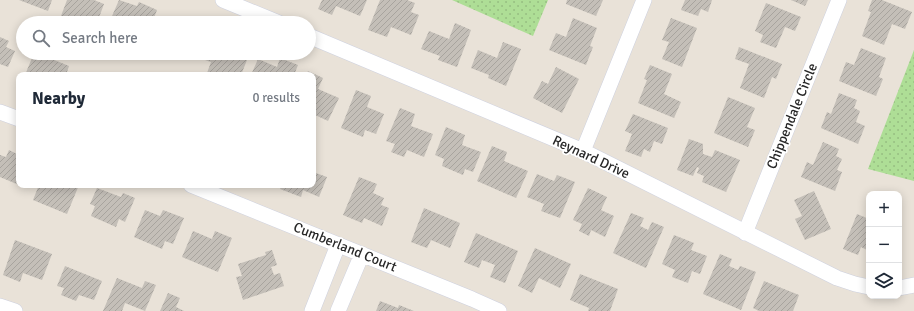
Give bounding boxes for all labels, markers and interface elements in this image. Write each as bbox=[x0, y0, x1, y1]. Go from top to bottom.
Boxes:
search box bbox=[16, 16, 316, 60]
icon: search bbox=[30, 27, 52, 49]
text: Search here bbox=[62, 29, 138, 47]
street label: Chippendale Circle bbox=[763, 61, 821, 171]
text: Nearby bbox=[32, 88, 85, 109]
text: 0 results bbox=[252, 90, 300, 106]
street label: Reynard Drive bbox=[550, 132, 632, 182]
map controls bbox=[866, 191, 902, 299]
button: + bbox=[866, 191, 902, 227]
street label: Cumberland Court bbox=[291, 219, 399, 275]
button: − bbox=[866, 227, 902, 263]
button: layers bbox=[866, 263, 902, 299]

